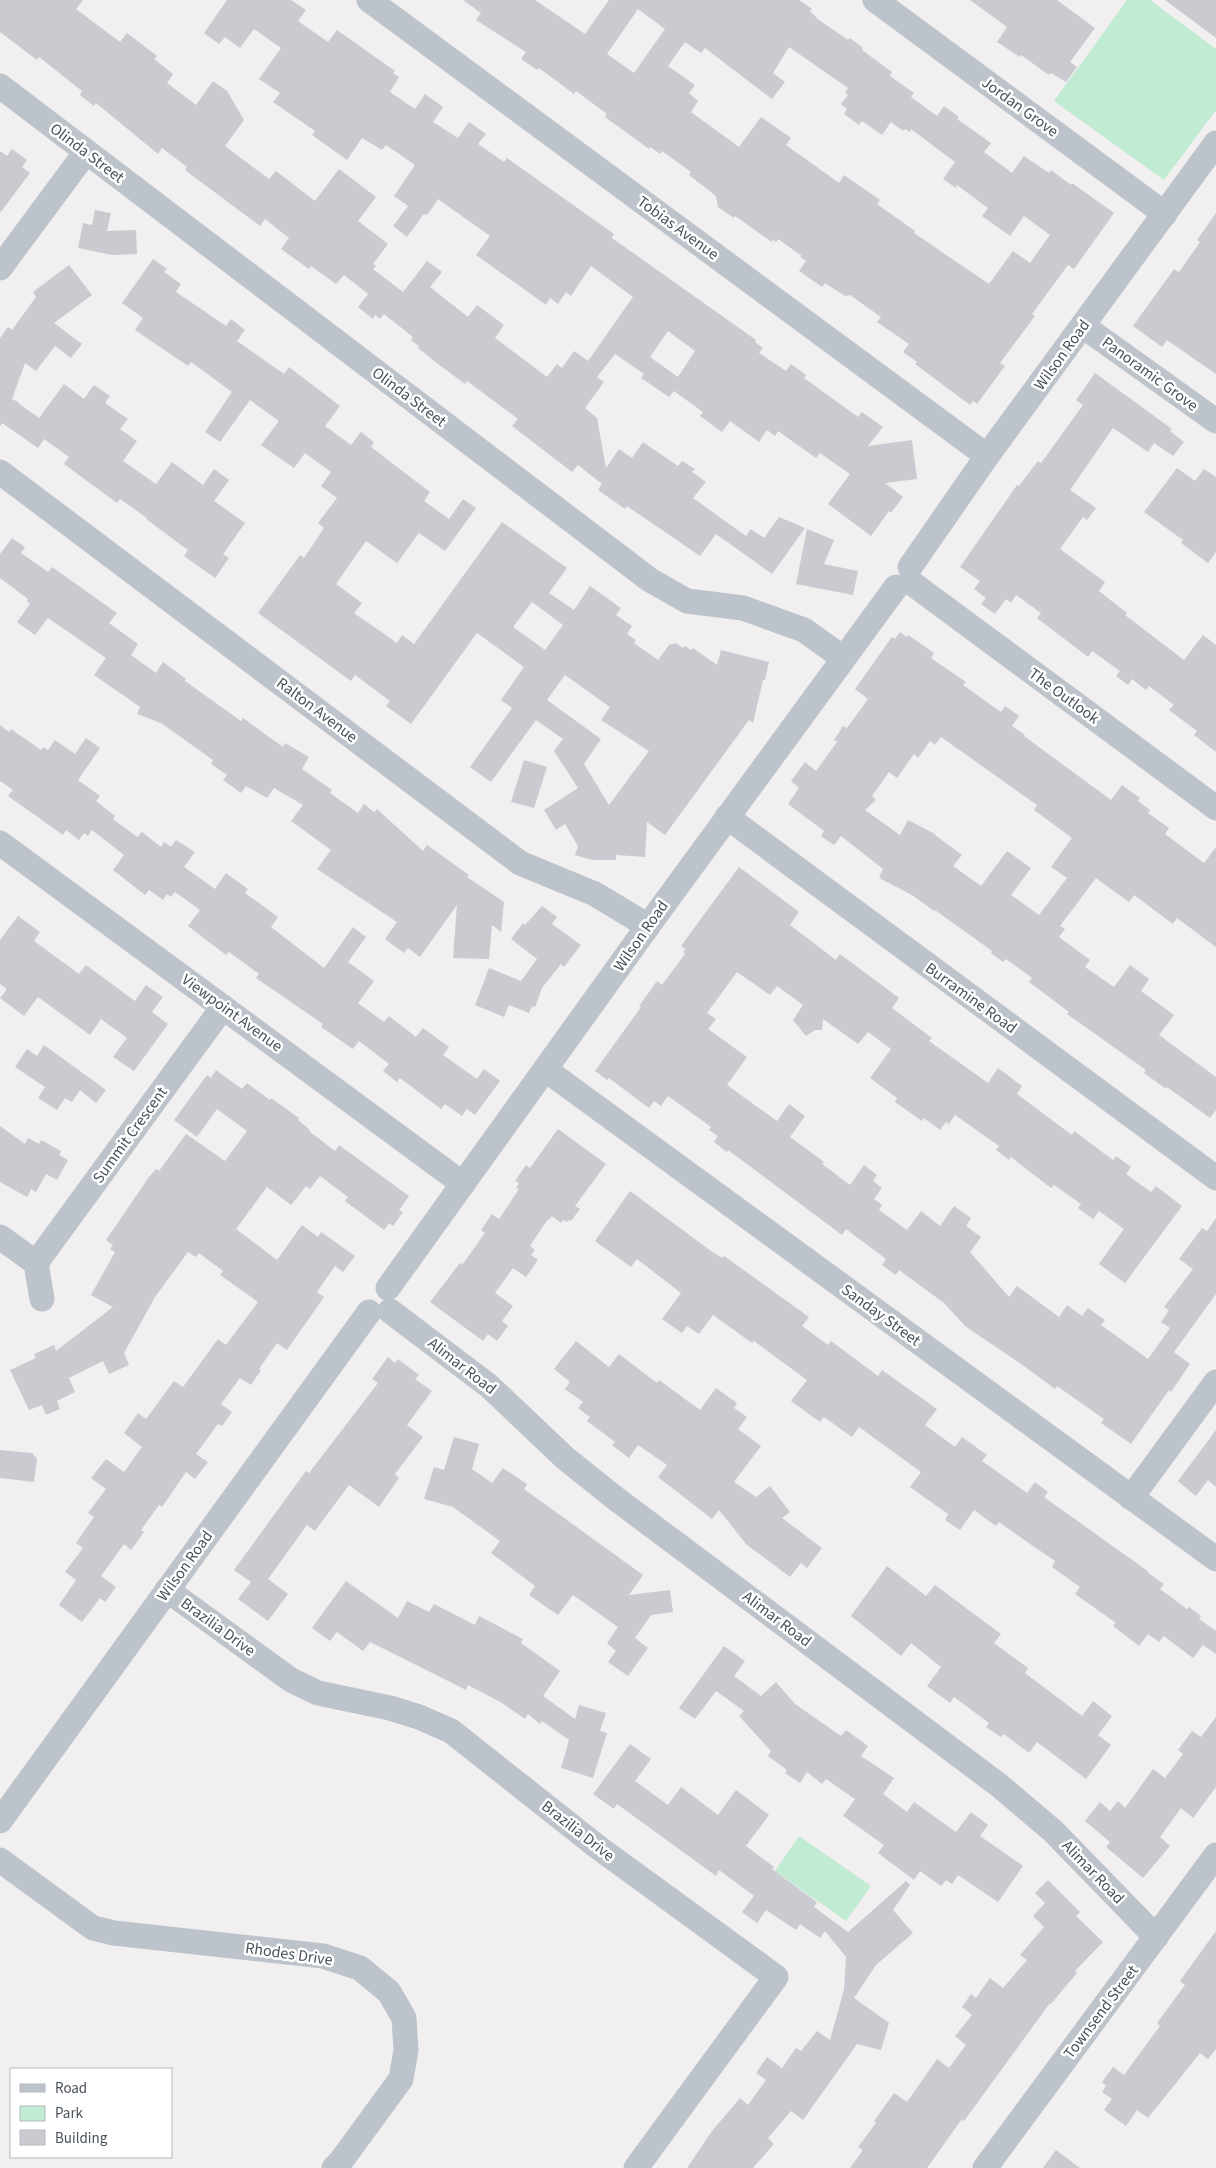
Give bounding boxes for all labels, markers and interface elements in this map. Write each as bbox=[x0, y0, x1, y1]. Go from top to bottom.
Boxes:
street label: Jordan Grove bbox=[977, 72, 1063, 142]
street label: Olinda Street bbox=[45, 118, 129, 189]
street label: Tobias Avenue bbox=[633, 191, 723, 265]
street label: Wilson Road bbox=[1029, 315, 1095, 395]
street label: Panoramic Grove bbox=[1097, 332, 1203, 416]
street label: Olinda Street bbox=[367, 362, 451, 433]
street label: The Outlook bbox=[1024, 663, 1104, 729]
street label: Ralton Avenue bbox=[272, 672, 362, 748]
street label: Wilson Road bbox=[608, 896, 674, 976]
street label: Burramine Road bbox=[921, 957, 1021, 1039]
street label: Viewpoint Avenue bbox=[177, 969, 287, 1057]
street label: Summit Crescent bbox=[87, 1082, 173, 1188]
street label: Sanday Street bbox=[837, 1279, 926, 1352]
street label: Alimar Road bbox=[423, 1332, 501, 1400]
street label: Wilson Road bbox=[152, 1526, 218, 1606]
street label: Alimar Road bbox=[738, 1586, 816, 1652]
street label: Brazilia Drive bbox=[176, 1592, 260, 1662]
street label: Brazilia Drive bbox=[537, 1795, 619, 1867]
street label: Alimar Road bbox=[1057, 1835, 1129, 1909]
street label: Rhodes Drive bbox=[244, 1937, 334, 1971]
street label: Townsend Street bbox=[1059, 1960, 1144, 2063]
legend bbox=[10, 2068, 172, 2158]
text: Road bbox=[55, 2078, 87, 2099]
text: Park bbox=[55, 2103, 84, 2124]
text: Building bbox=[55, 2128, 108, 2149]

